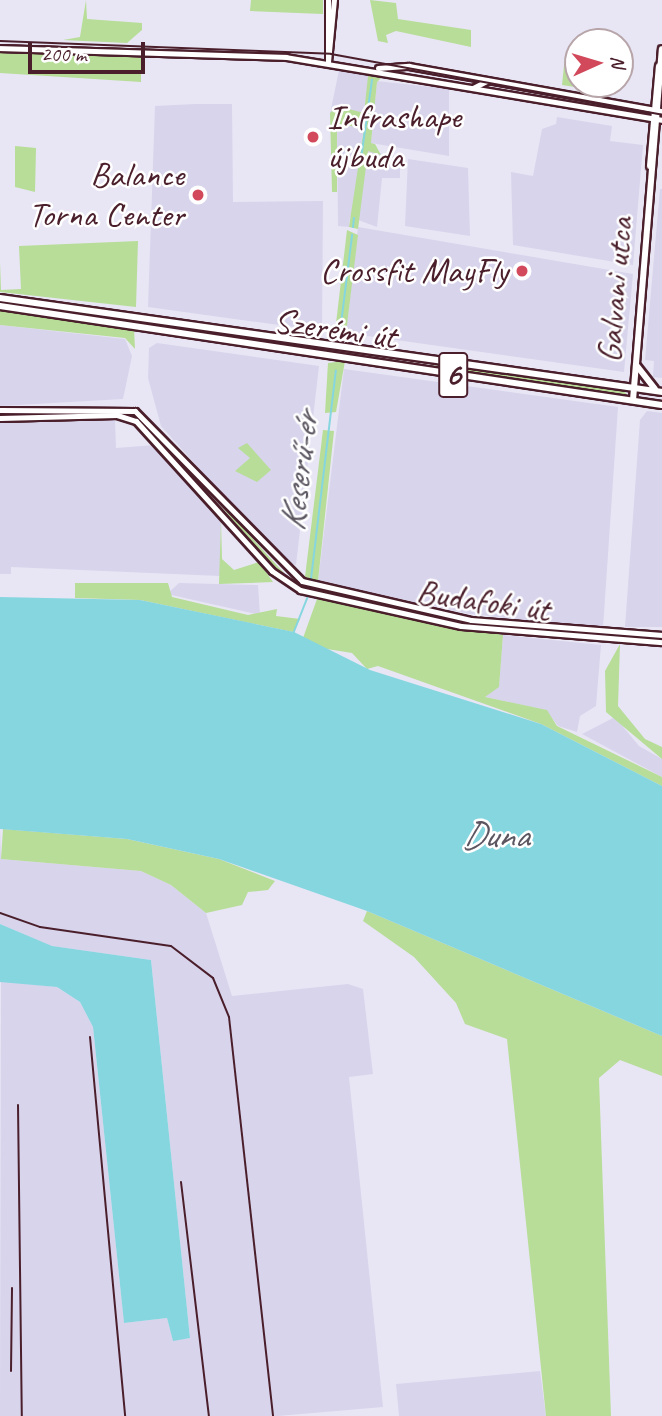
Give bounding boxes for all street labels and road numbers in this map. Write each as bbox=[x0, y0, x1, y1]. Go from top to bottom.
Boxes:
street label: Galvani utca bbox=[588, 216, 642, 364]
street label: Szerémi út bbox=[271, 300, 399, 358]
road number: 6 bbox=[437, 346, 469, 404]
street label: Budafoki út bbox=[414, 571, 552, 631]

